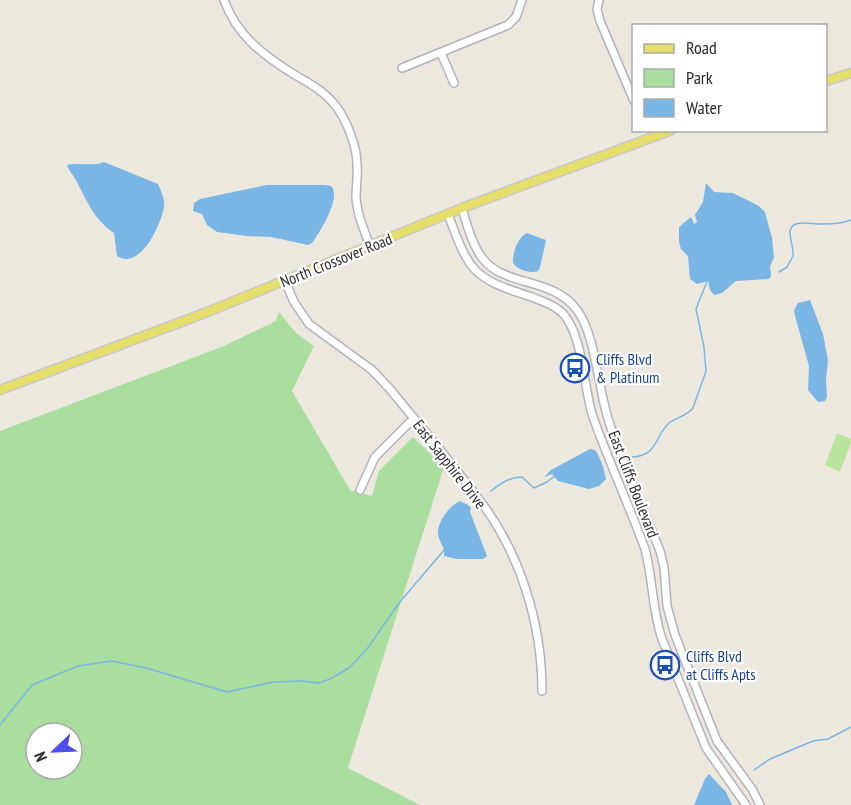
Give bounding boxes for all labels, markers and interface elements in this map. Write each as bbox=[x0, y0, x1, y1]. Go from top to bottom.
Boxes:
legend bbox=[632, 24, 827, 132]
text: Road bbox=[686, 36, 717, 59]
text: Park bbox=[686, 66, 713, 89]
text: Water bbox=[686, 96, 722, 119]
street label: North Crossover Road bbox=[277, 228, 395, 292]
place label: Cliffs Blvd & Platinum bbox=[596, 349, 660, 387]
bus stop icon: Cliffs Blvd & Platinum bbox=[559, 352, 591, 384]
street label: East Sapphire Drive bbox=[409, 415, 491, 513]
street label: East Cliffs Boulevard bbox=[604, 427, 664, 541]
place label: Cliffs Blvd at Cliffs Apts bbox=[686, 646, 756, 684]
bus stop icon: Cliffs Blvd at Cliffs Apts bbox=[649, 649, 681, 681]
north arrow bbox=[24, 721, 84, 781]
text: N bbox=[29, 749, 51, 765]

